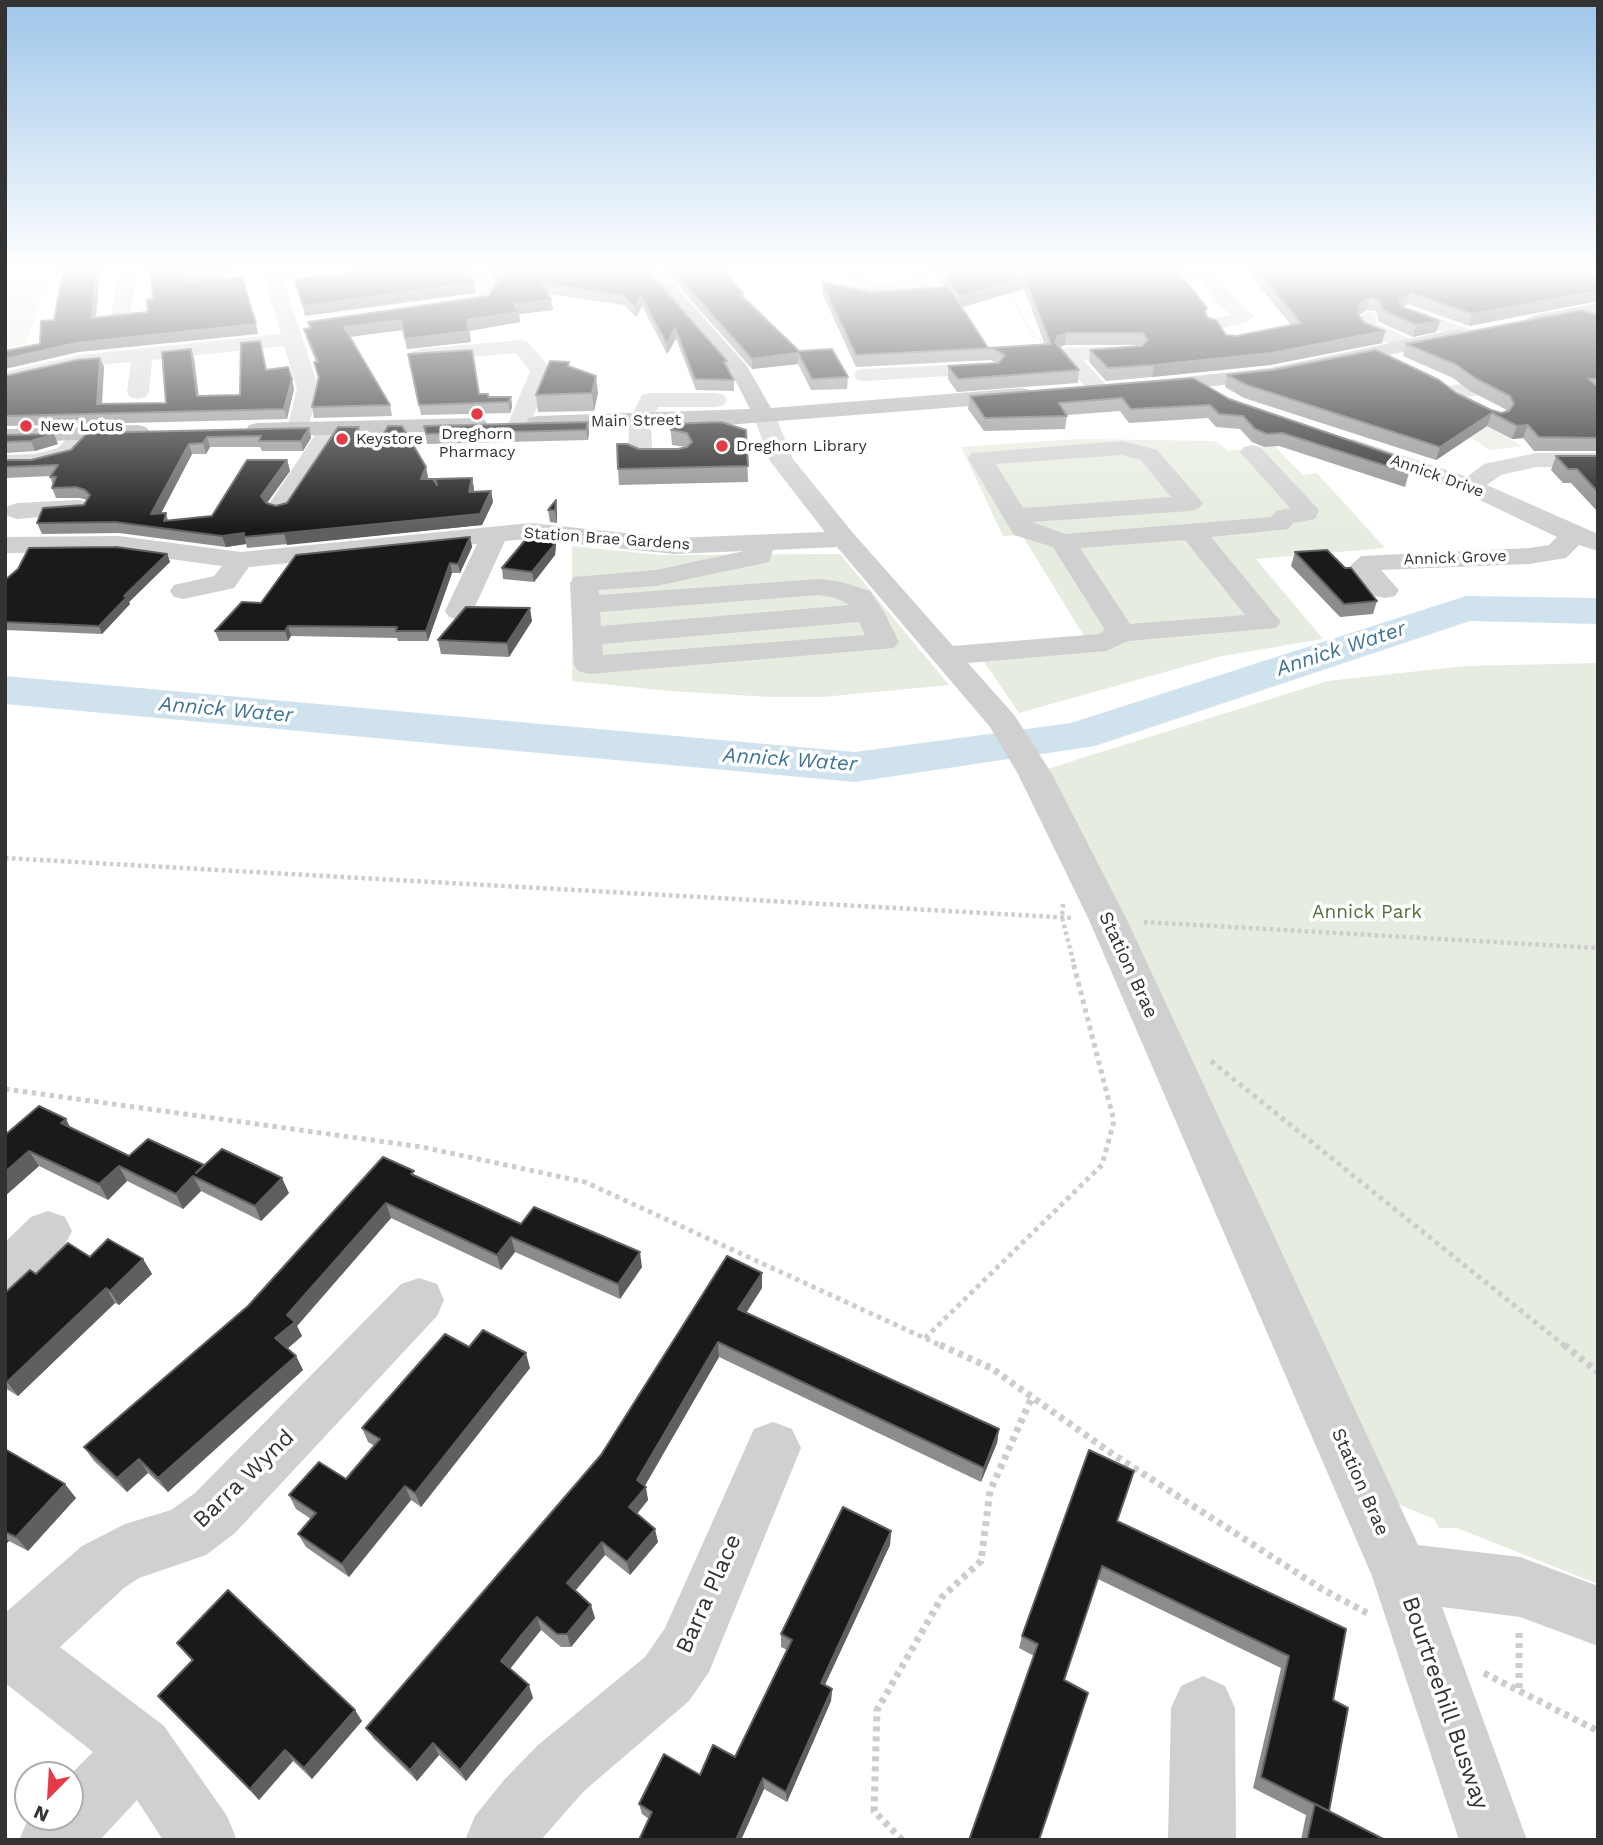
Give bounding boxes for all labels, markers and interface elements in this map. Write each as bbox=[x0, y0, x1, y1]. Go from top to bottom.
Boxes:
marker: Dreghorn Pharmacy bbox=[469, 406, 485, 422]
street label: Main Street bbox=[591, 411, 681, 431]
place label: New Lotus bbox=[40, 416, 123, 436]
marker: New Lotus bbox=[18, 418, 34, 434]
place label: Dreghorn Pharmacy bbox=[439, 424, 515, 462]
place label: Keystore bbox=[356, 429, 423, 449]
marker: Keystore bbox=[334, 431, 350, 447]
place label: Dreghorn Library bbox=[736, 436, 867, 456]
marker: Dreghorn Library bbox=[714, 438, 730, 454]
street label: Annick Drive bbox=[1388, 450, 1486, 502]
street label: Station Brae Gardens bbox=[523, 524, 691, 554]
street label: Annick Grove bbox=[1403, 547, 1507, 569]
water label: Annick Water bbox=[1273, 616, 1409, 682]
water label: Annick Water bbox=[158, 692, 294, 728]
water label: Annick Water bbox=[722, 743, 858, 777]
park label: Annick Park bbox=[1312, 901, 1422, 923]
street label: Station Brae bbox=[1093, 908, 1163, 1022]
street label: Barra Wynd bbox=[188, 1424, 300, 1534]
street label: Station Brae bbox=[1326, 1425, 1394, 1539]
street label: Barra Place bbox=[670, 1530, 748, 1658]
street label: Bourtreehill Busway bbox=[1396, 1593, 1494, 1813]
north arrow bbox=[14, 1761, 84, 1831]
text: N bbox=[30, 1800, 52, 1827]

